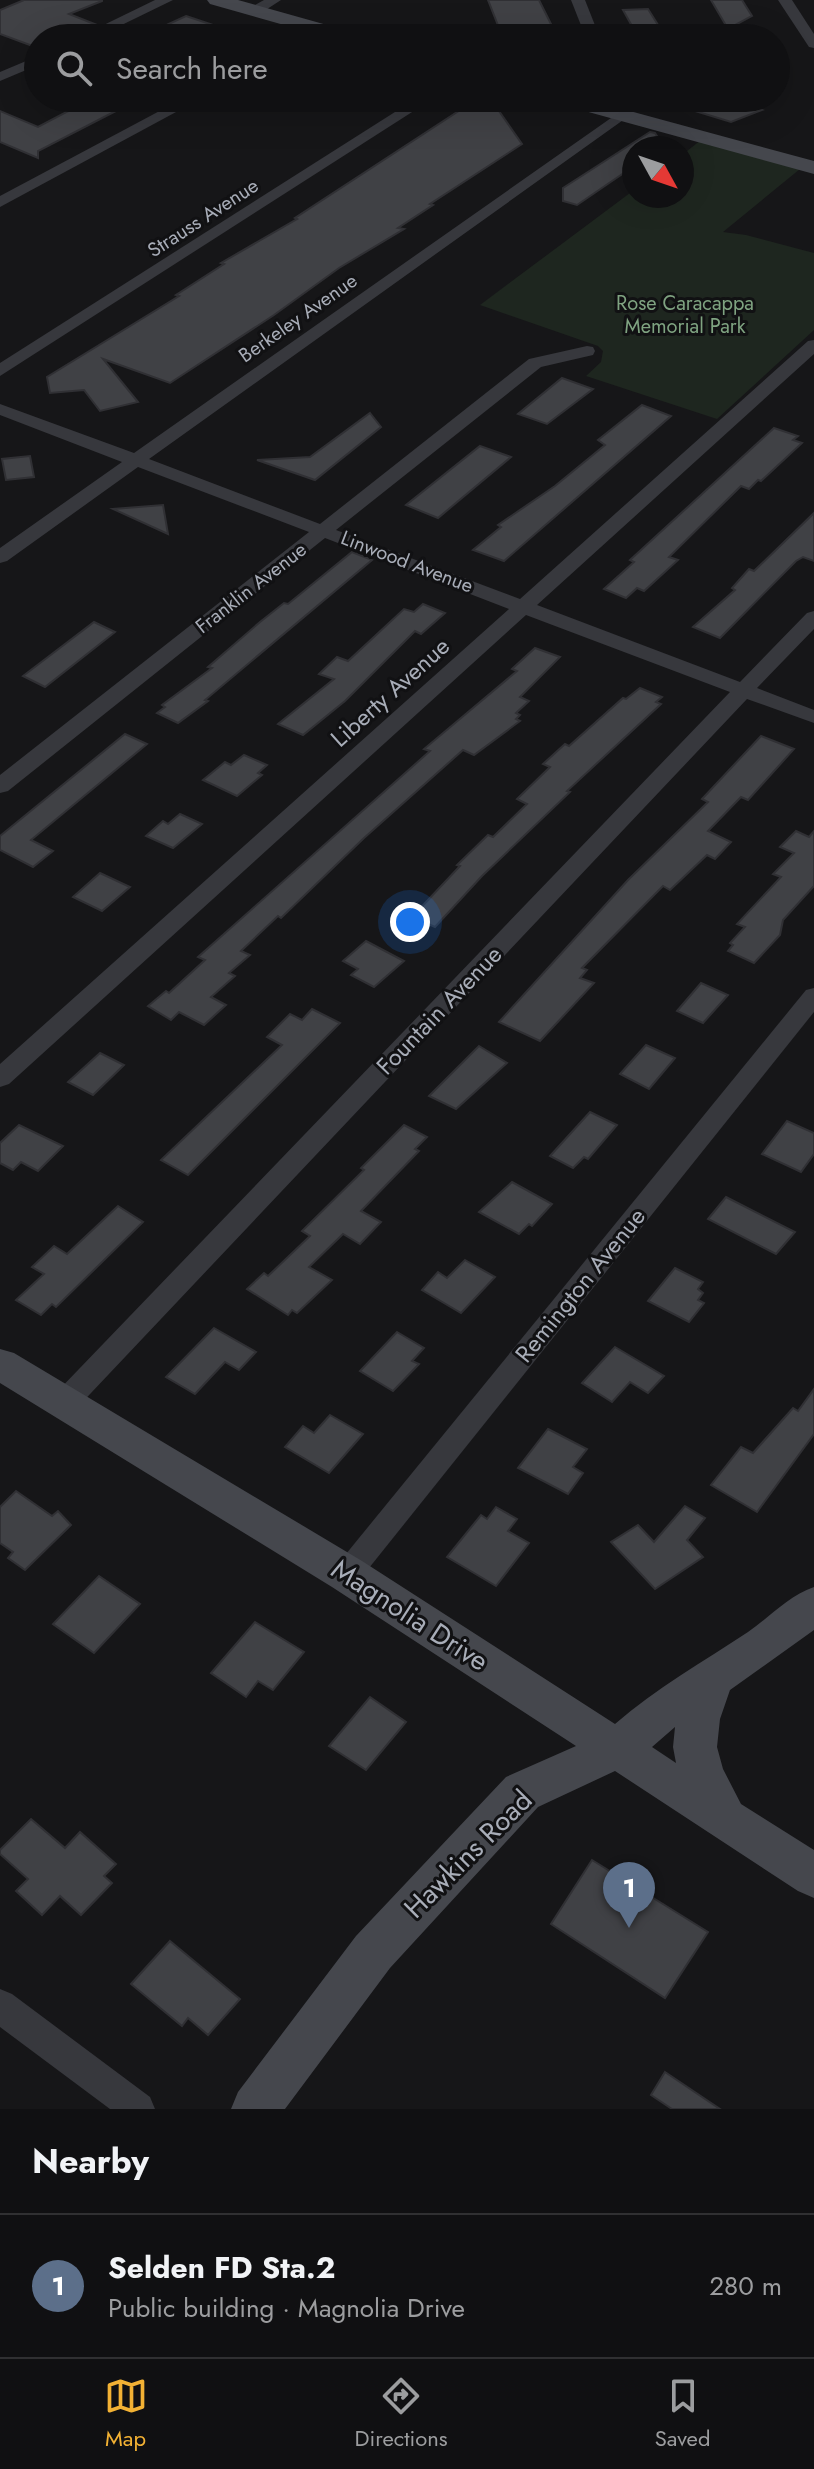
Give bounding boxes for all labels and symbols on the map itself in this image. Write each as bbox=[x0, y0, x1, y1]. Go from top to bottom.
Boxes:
north arrow bbox=[622, 136, 694, 208]
street label: Strauss Avenue bbox=[142, 171, 264, 265]
street label: Berkeley Avenue bbox=[233, 266, 363, 370]
park label: Rose Caracappa Memorial Park bbox=[616, 289, 754, 341]
street label: Linwood Avenue bbox=[337, 523, 477, 601]
street label: Franklin Avenue bbox=[189, 535, 313, 641]
street label: Liberty Avenue bbox=[323, 629, 457, 755]
your location bbox=[390, 902, 430, 942]
street label: Fountain Avenue bbox=[368, 938, 510, 1082]
street label: Remington Avenue bbox=[506, 1200, 654, 1370]
street label: Magnolia Drive bbox=[323, 1549, 497, 1681]
street label: Hawkins Road bbox=[395, 1781, 541, 1927]
pin: 1 bbox=[603, 1862, 655, 1928]

